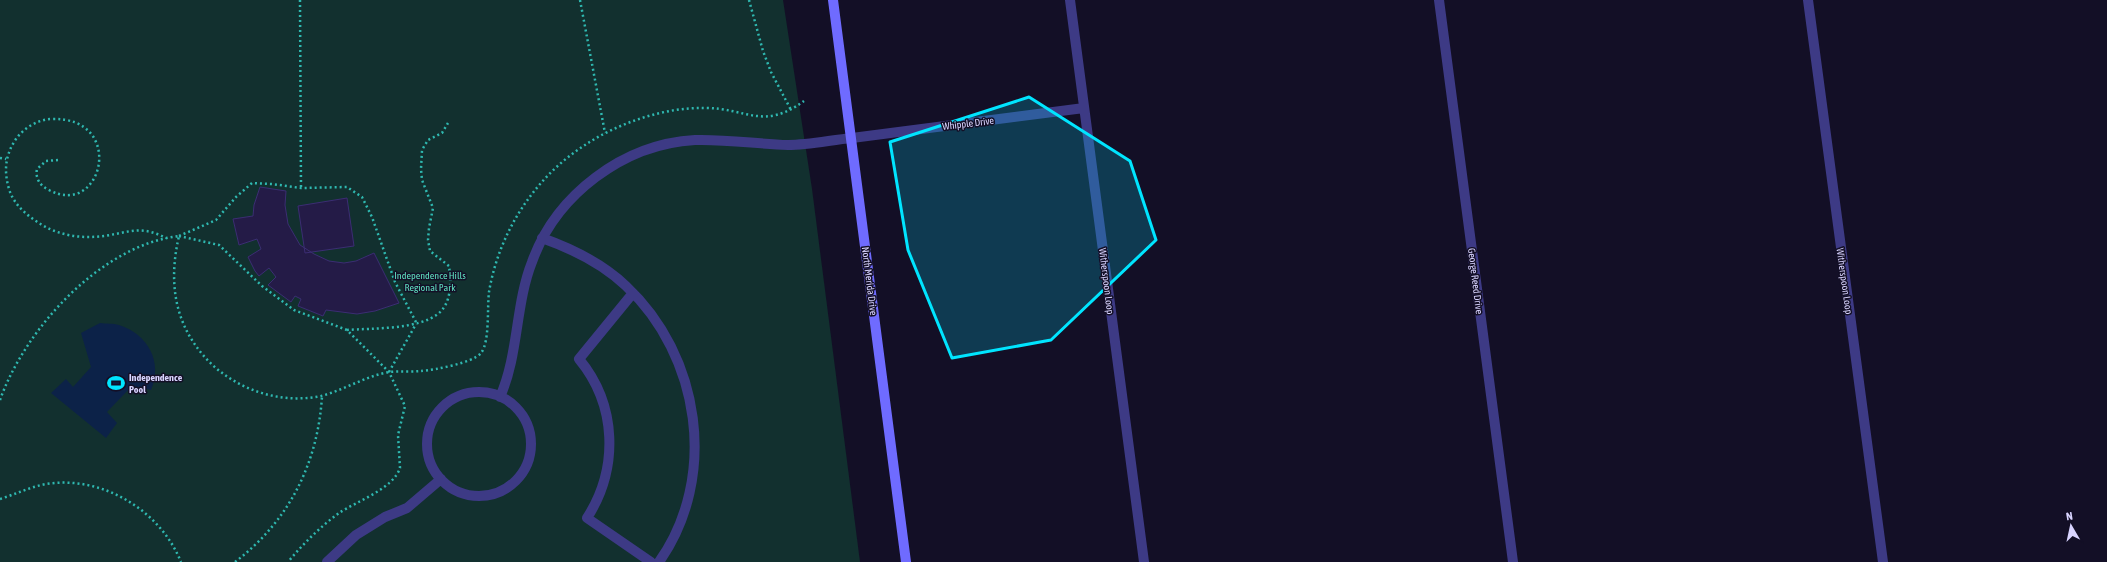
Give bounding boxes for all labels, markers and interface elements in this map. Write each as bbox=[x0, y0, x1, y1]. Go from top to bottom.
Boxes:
street label: Whipple Drive bbox=[942, 115, 995, 132]
street label: North Merida Drive bbox=[860, 246, 879, 317]
street label: Witherspoon Loop bbox=[1097, 247, 1116, 315]
street label: George Reed Drive bbox=[1466, 247, 1485, 315]
street label: Witherspoon Loop bbox=[1834, 247, 1855, 315]
park label: Independence Hills Regional Park bbox=[394, 270, 466, 293]
place label: Independence Pool bbox=[129, 372, 183, 395]
sports icon: Independence Pool bbox=[106, 373, 126, 393]
north arrow bbox=[2051, 506, 2091, 546]
text: N bbox=[2065, 510, 2074, 523]

